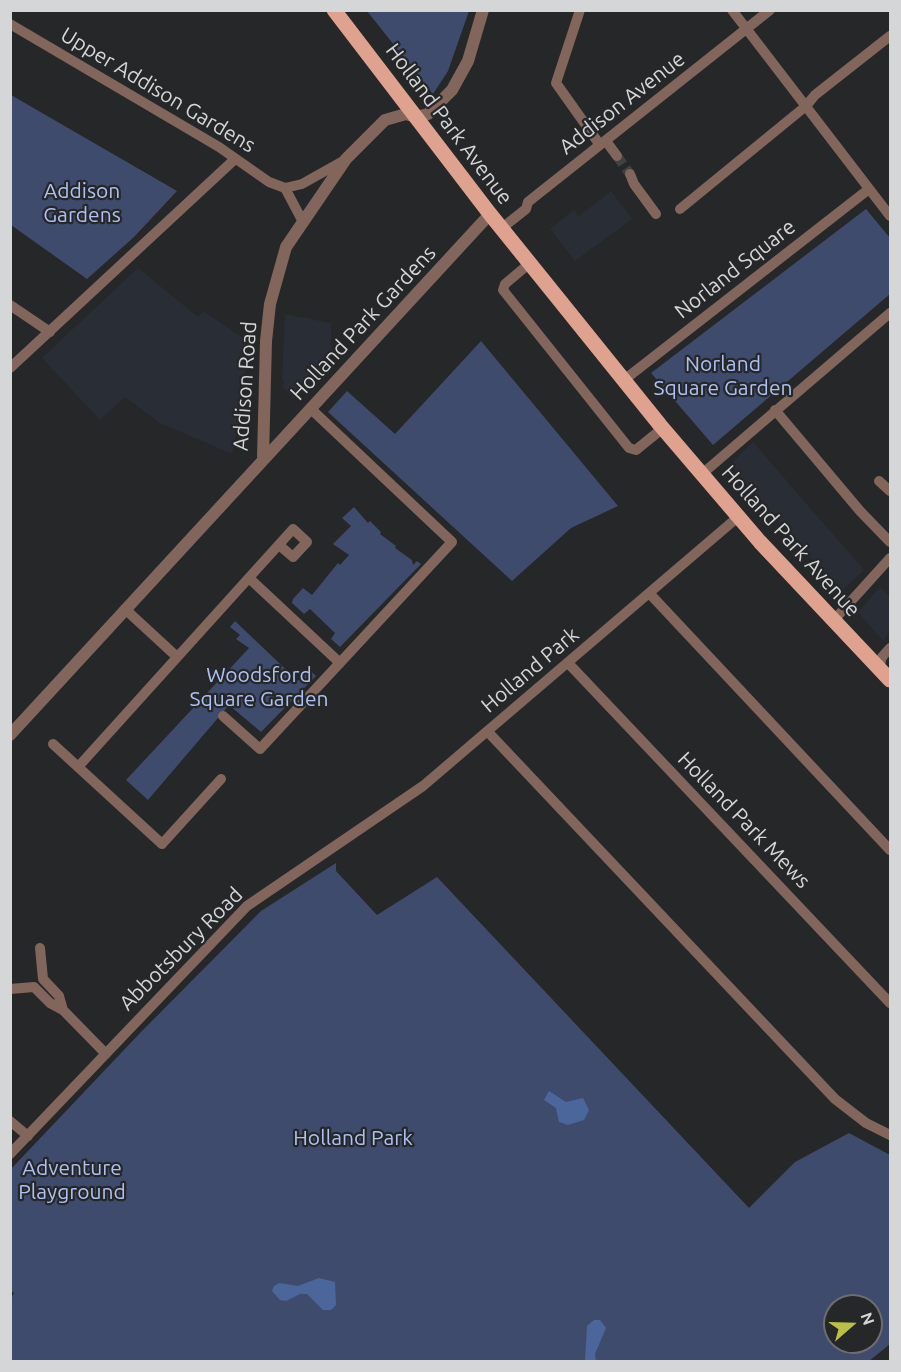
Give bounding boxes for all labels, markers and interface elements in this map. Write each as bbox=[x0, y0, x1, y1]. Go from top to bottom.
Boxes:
street label: Upper Addison Gardens bbox=[56, 22, 260, 158]
street label: Holland Park Avenue bbox=[380, 38, 518, 210]
street label: Addison Avenue bbox=[554, 46, 690, 160]
park label: Addison Gardens bbox=[43, 178, 121, 228]
street label: Norland Square bbox=[670, 214, 800, 324]
street label: Holland Park Gardens bbox=[285, 241, 441, 405]
street label: Addison Road bbox=[228, 320, 262, 452]
park label: Norland Square Garden bbox=[654, 351, 792, 401]
street label: Holland Park Avenue bbox=[716, 460, 866, 622]
street label: Holland Park bbox=[476, 622, 584, 718]
park label: Woodsford Square Garden bbox=[190, 662, 328, 712]
street label: Holland Park Mews bbox=[673, 747, 815, 893]
street label: Abbotsbury Road bbox=[114, 882, 248, 1016]
park label: Holland Park bbox=[293, 1125, 413, 1151]
park label: Adventure Playground bbox=[18, 1155, 126, 1205]
north arrow bbox=[823, 1294, 883, 1354]
text: N bbox=[858, 1310, 879, 1327]

